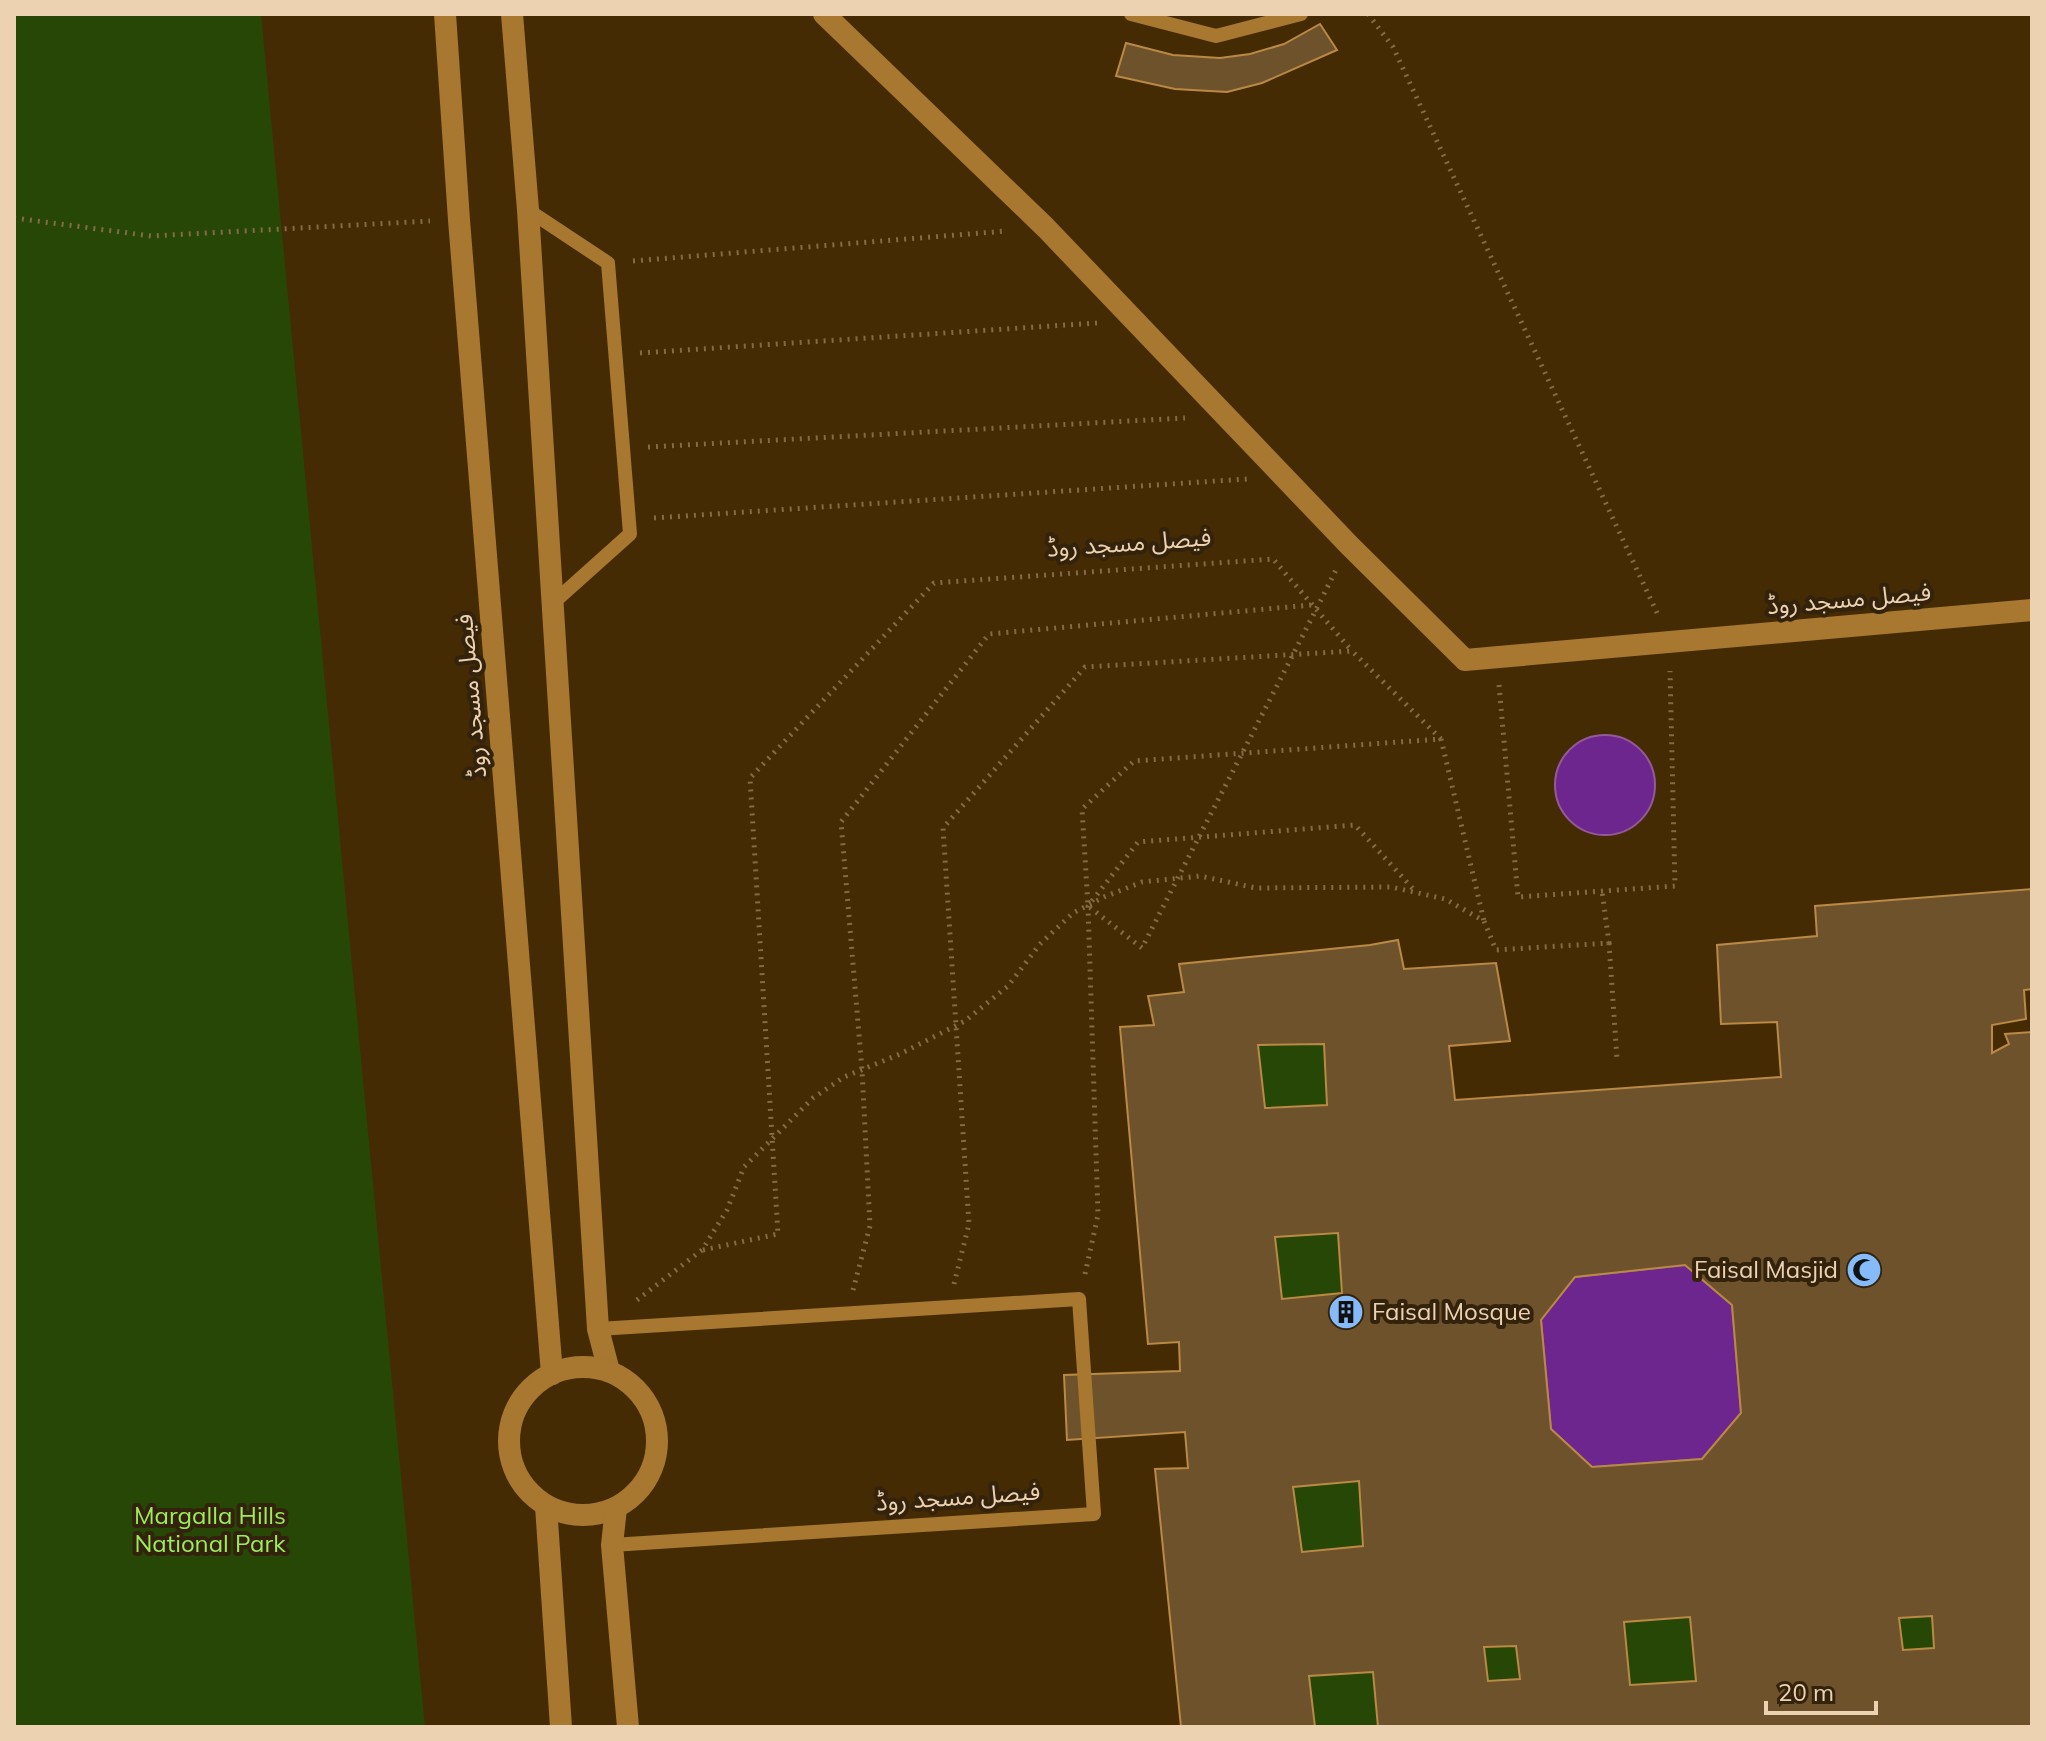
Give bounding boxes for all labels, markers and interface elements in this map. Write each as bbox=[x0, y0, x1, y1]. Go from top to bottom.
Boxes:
street label: فیصل مسجد روڈ bbox=[1046, 521, 1212, 563]
street label: فیصل مسجد روڈ bbox=[1766, 576, 1932, 620]
street label: فیصل مسجد روڈ bbox=[448, 613, 492, 779]
mosque icon: Faisal Masjid bbox=[1845, 1251, 1883, 1289]
place label: Faisal Masjid bbox=[1694, 1254, 1838, 1284]
building icon: Faisal Mosque bbox=[1327, 1293, 1365, 1331]
place label: Faisal Mosque bbox=[1372, 1296, 1531, 1326]
street label: فیصل مسجد روڈ bbox=[875, 1475, 1041, 1517]
park label: Margalla Hills National Park bbox=[134, 1500, 286, 1558]
scale bar bbox=[1766, 1665, 1876, 1715]
text: 20 m bbox=[1778, 1677, 1834, 1707]

